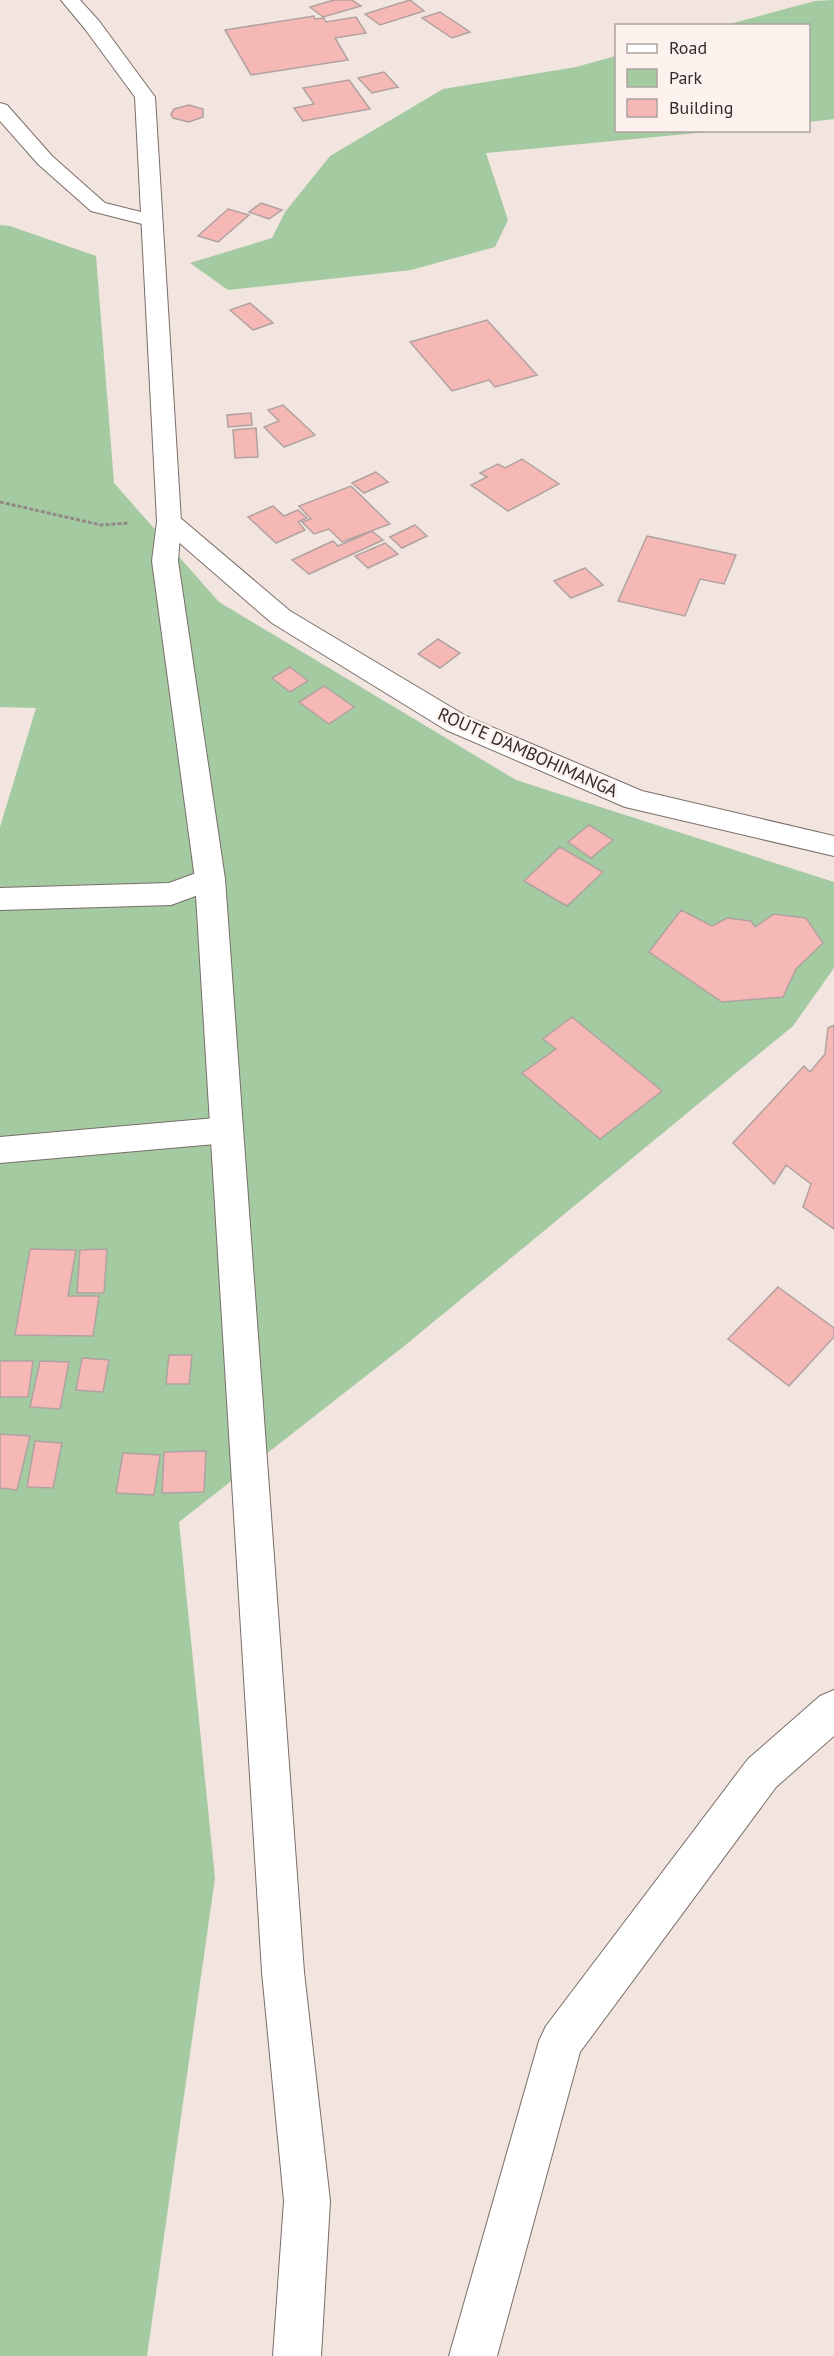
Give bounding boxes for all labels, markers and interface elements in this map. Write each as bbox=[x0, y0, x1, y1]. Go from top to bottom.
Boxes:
legend bbox=[615, 24, 810, 132]
text: Road bbox=[669, 36, 707, 59]
text: Park bbox=[669, 66, 702, 89]
text: Building bbox=[669, 96, 733, 119]
street label: ROUTE D'AMBOHIMANGA bbox=[434, 702, 622, 802]

